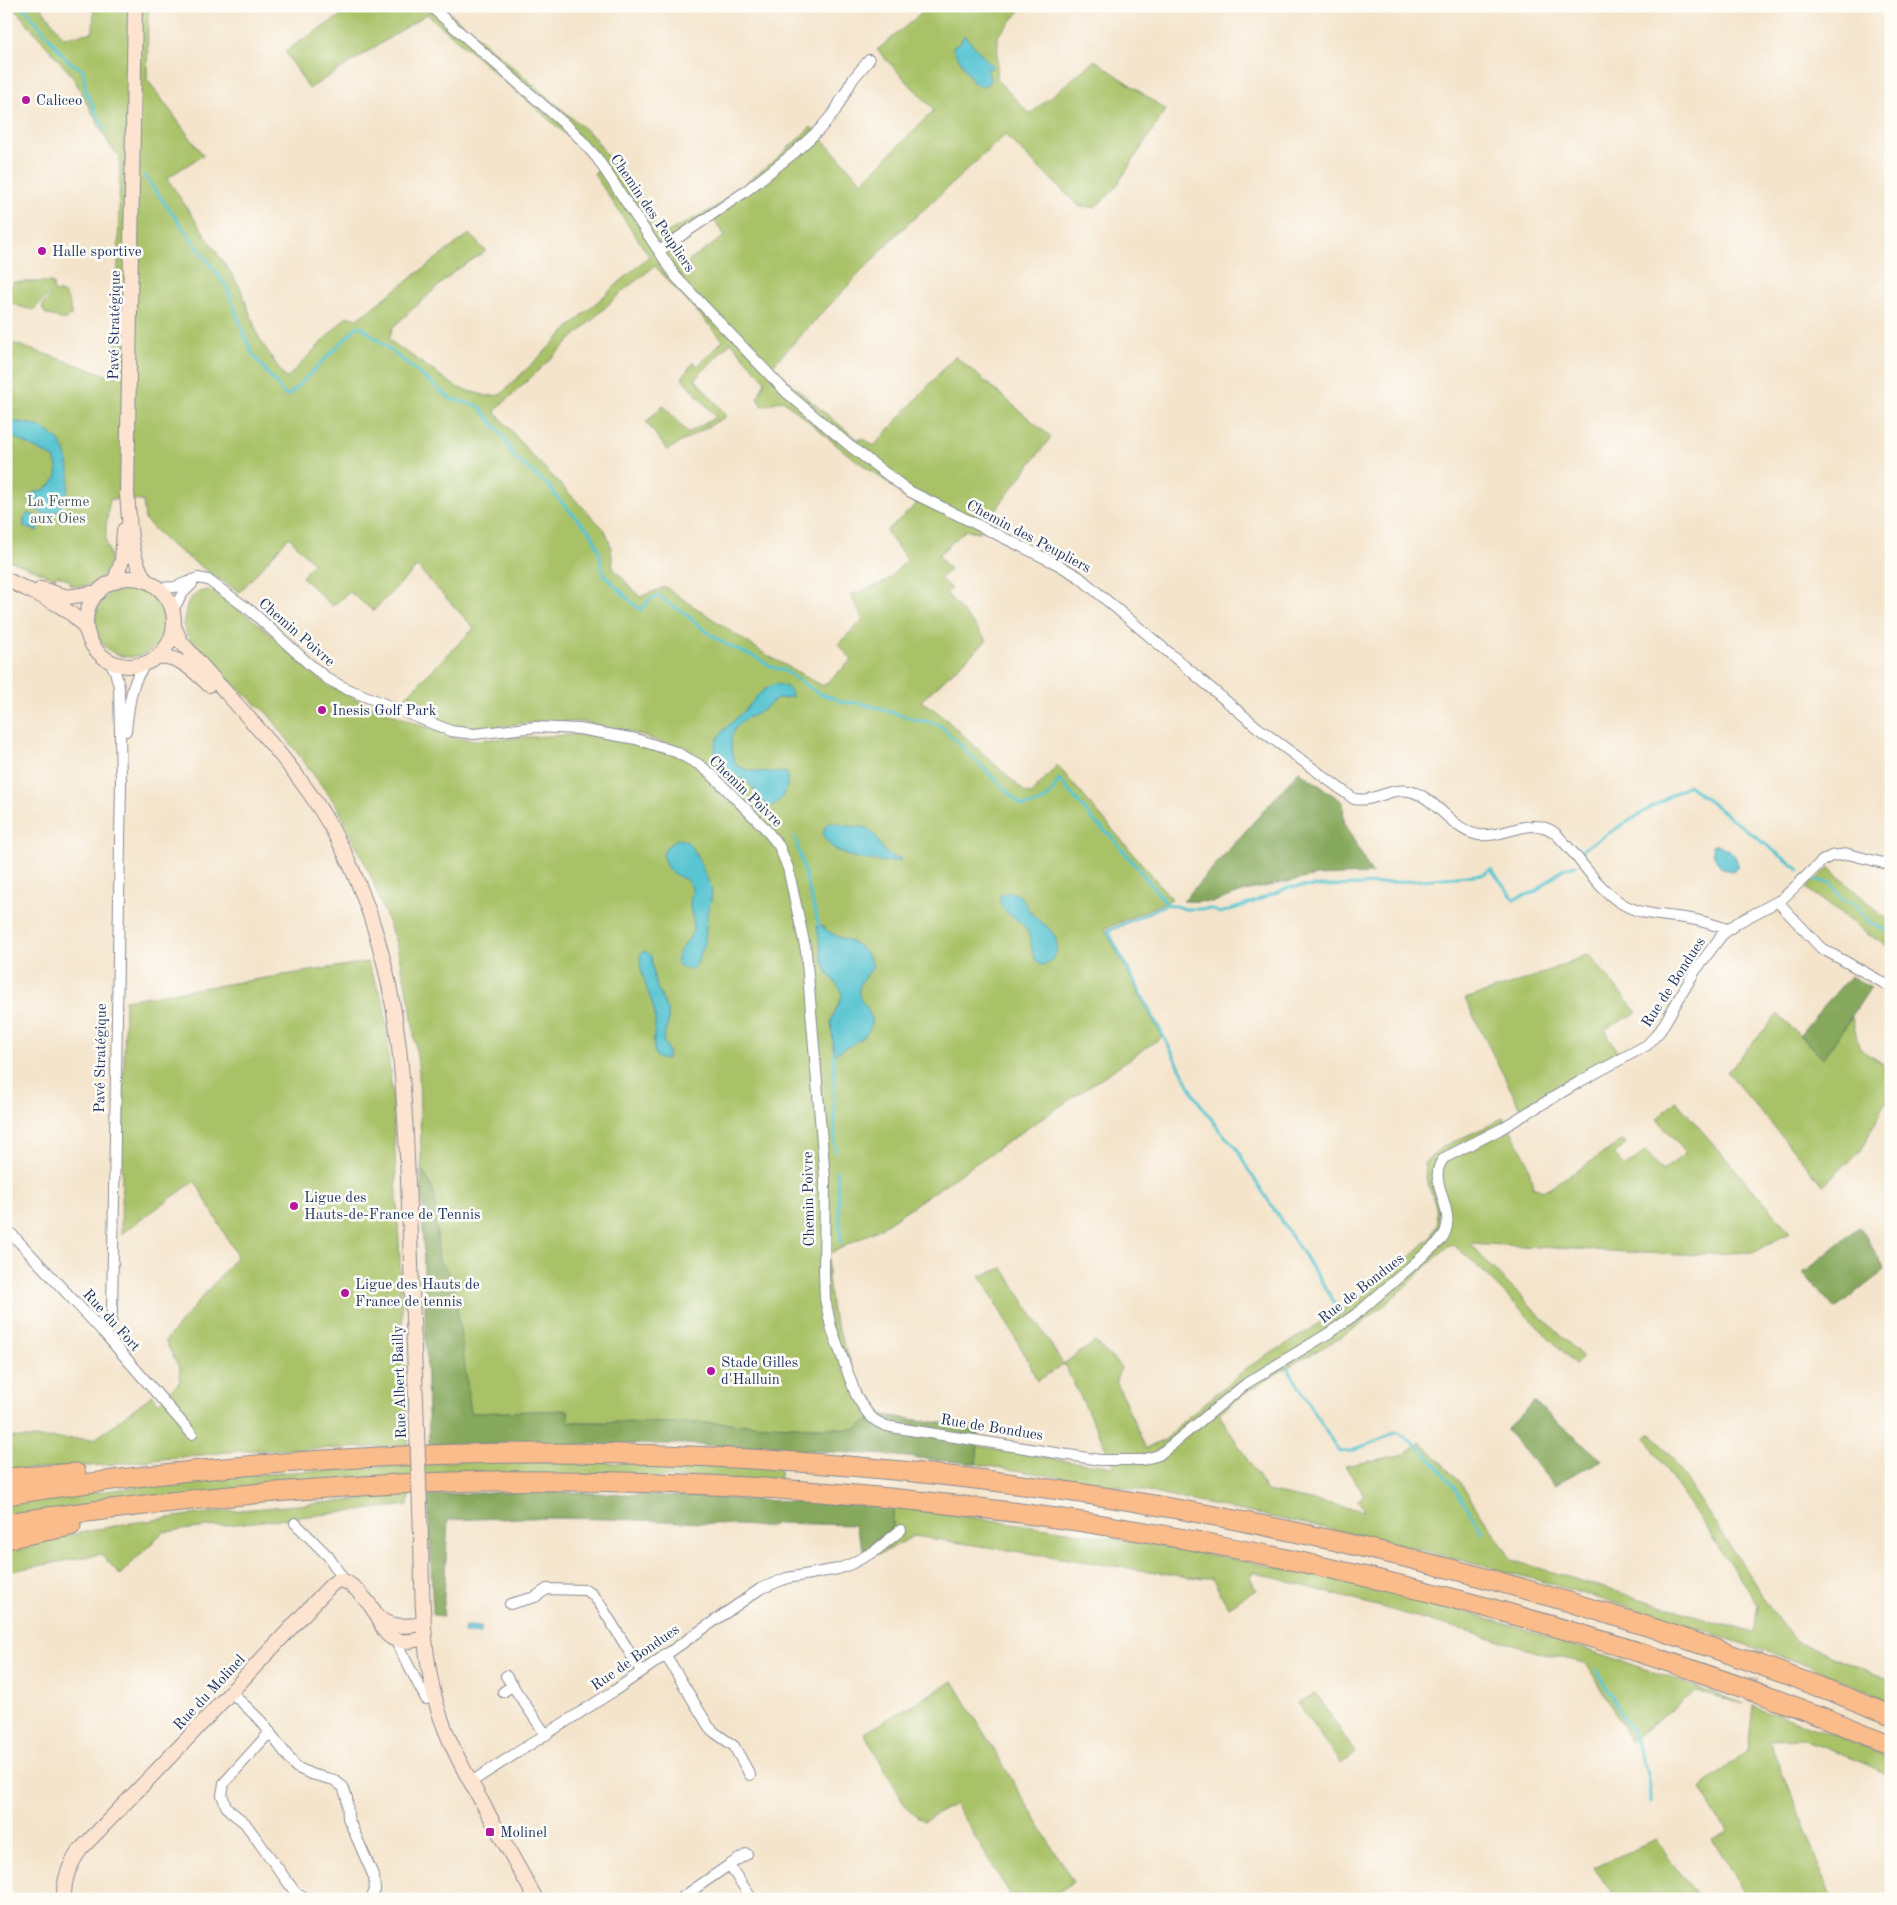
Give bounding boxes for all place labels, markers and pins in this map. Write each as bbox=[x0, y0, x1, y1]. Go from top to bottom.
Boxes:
marker: Caliceo bbox=[20, 94, 32, 106]
place label: Caliceo bbox=[36, 94, 82, 109]
marker: Halle sportive bbox=[36, 245, 48, 257]
place label: Halle sportive bbox=[52, 245, 142, 260]
marker: Inesis Golf Park bbox=[316, 704, 328, 716]
place label: Inesis Golf Park bbox=[332, 704, 437, 719]
place label: Ligue des Hauts-de-France de Tennis bbox=[304, 1191, 481, 1223]
marker: Ligue des Hauts-de-France de Tennis bbox=[288, 1200, 300, 1212]
place label: Ligue des Hauts de France de tennis bbox=[355, 1278, 480, 1310]
marker: Ligue des Hauts de France de tennis bbox=[339, 1287, 351, 1299]
place label: Stade Gilles d'Halluin bbox=[721, 1356, 798, 1388]
marker: Stade Gilles d'Halluin bbox=[705, 1365, 717, 1377]
marker: Molinel bbox=[484, 1826, 496, 1838]
place label: Molinel bbox=[500, 1826, 547, 1841]

